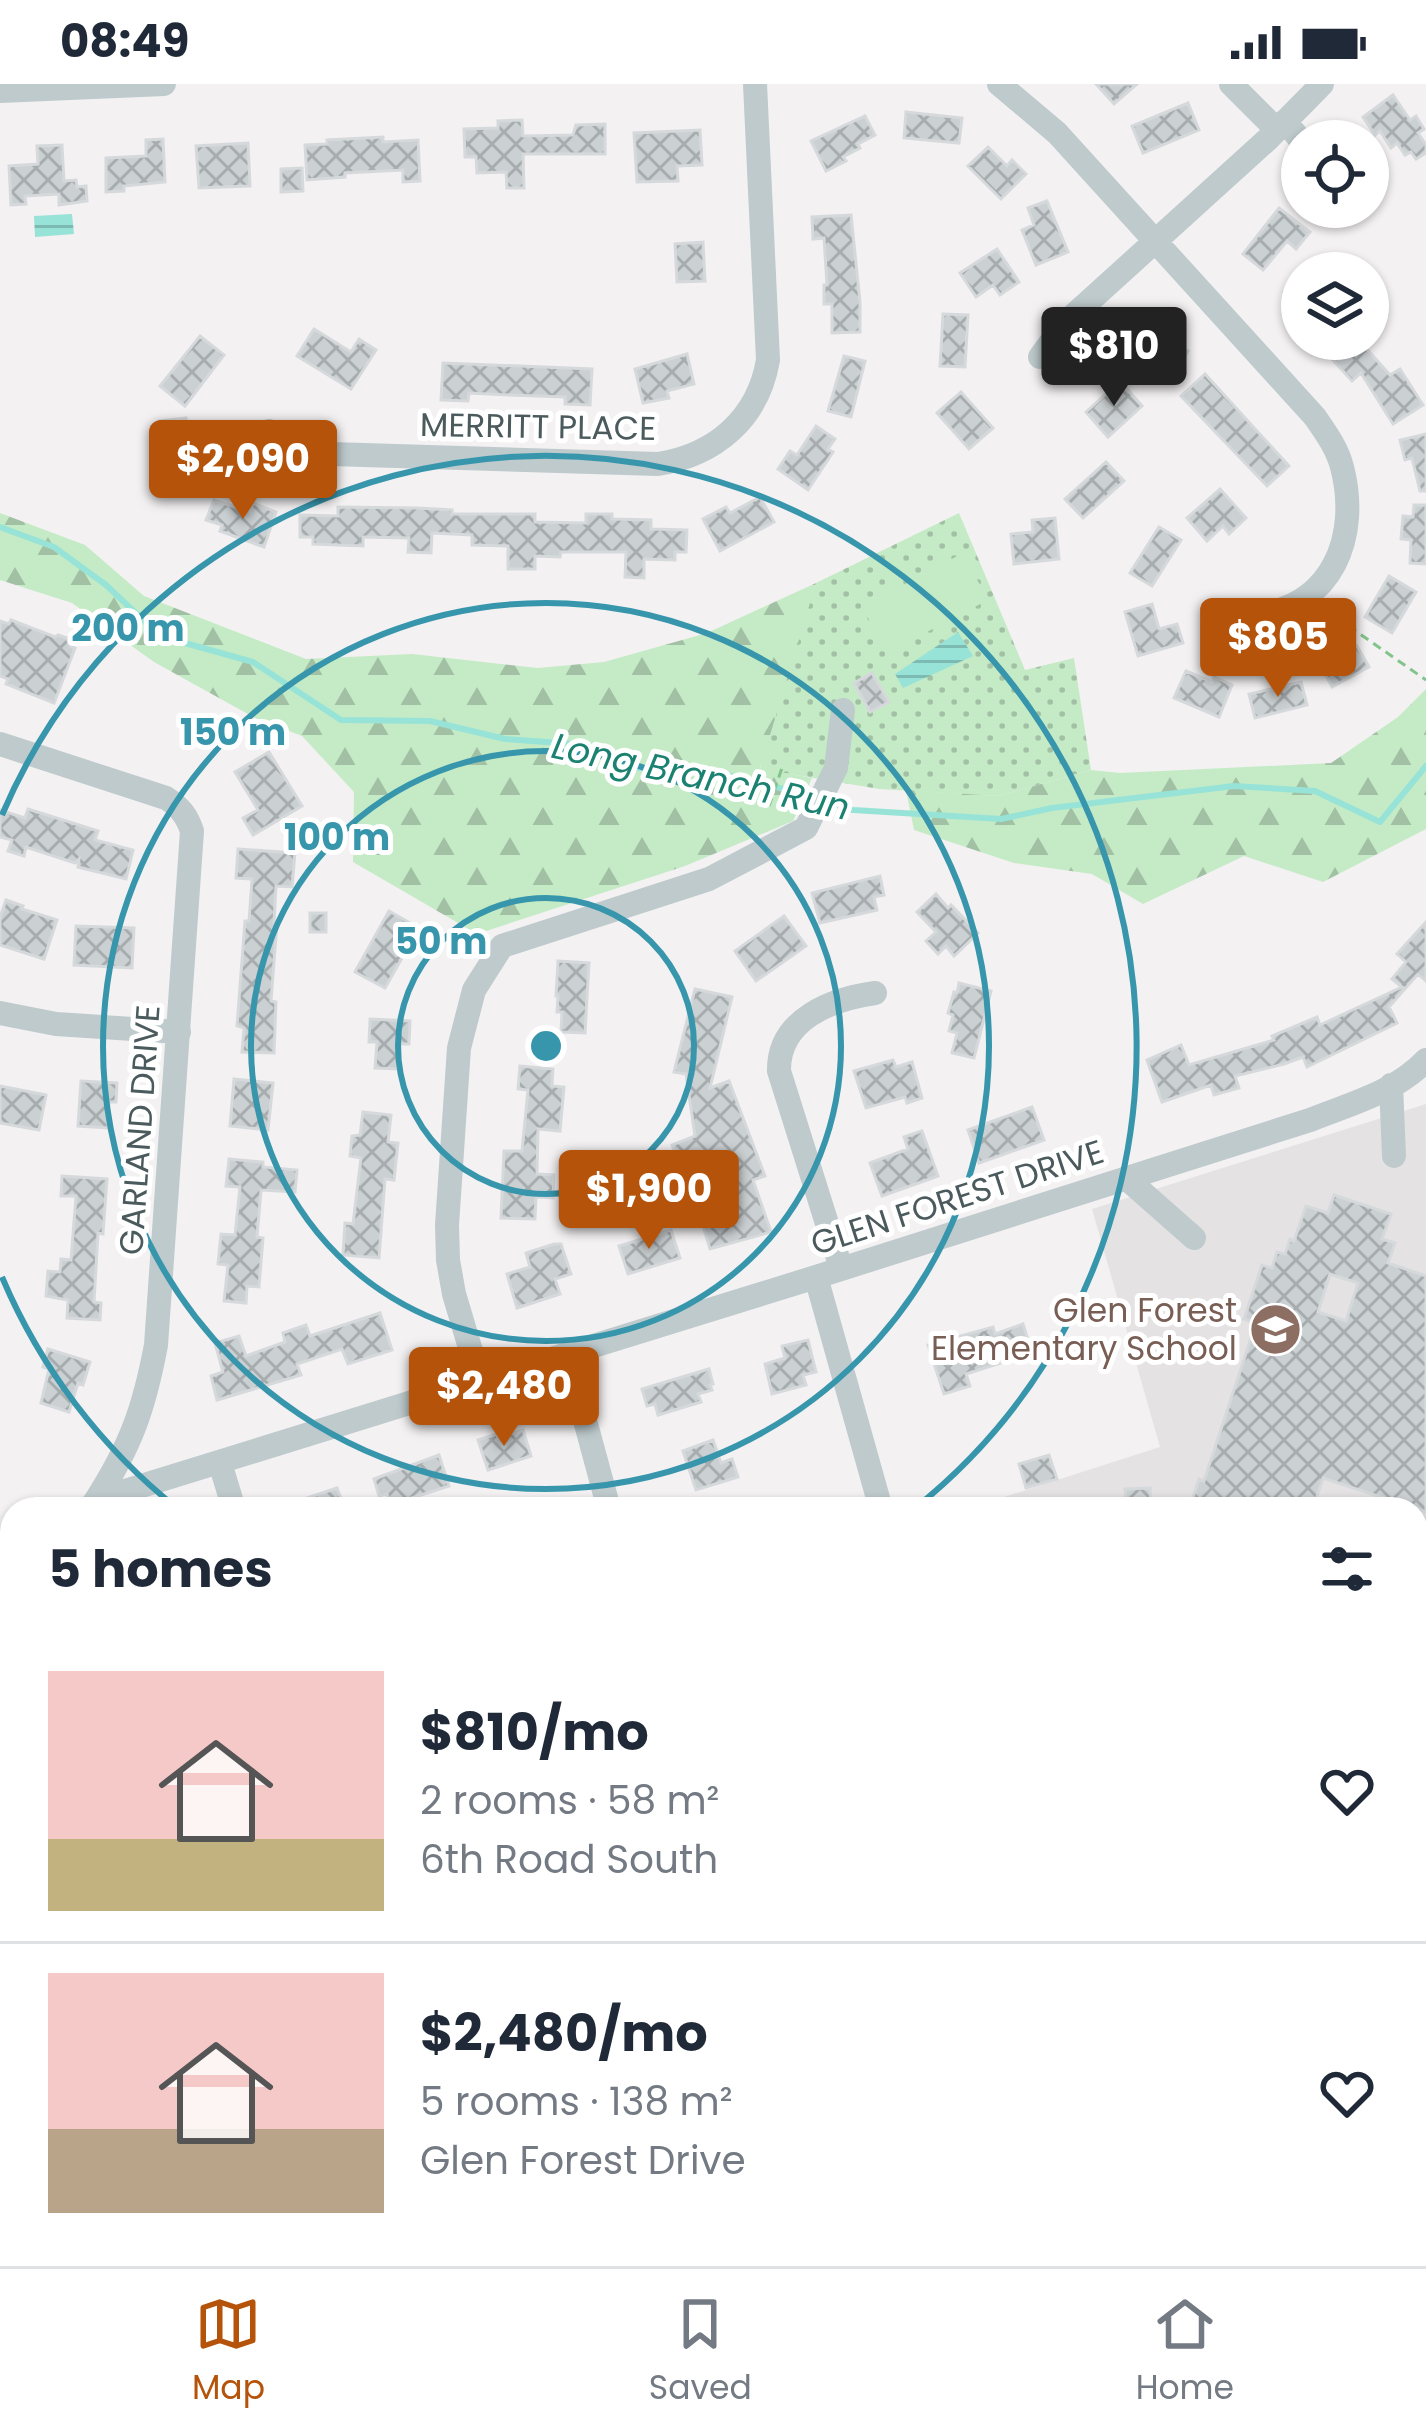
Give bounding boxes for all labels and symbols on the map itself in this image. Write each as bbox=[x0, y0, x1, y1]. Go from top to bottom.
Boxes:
pin: $810 bbox=[1043, 307, 1185, 409]
street label: MERRITT PLACE bbox=[420, 401, 656, 452]
pin: $2,090 bbox=[145, 420, 341, 522]
pin: $805 bbox=[1207, 598, 1349, 700]
text: 200 m bbox=[71, 603, 185, 654]
text: 150 m bbox=[180, 707, 286, 758]
water label: Long Branch Run bbox=[547, 720, 854, 833]
text: 100 m bbox=[284, 812, 390, 863]
text: 50 m bbox=[395, 916, 487, 967]
street label: GARLAND DRIVE bbox=[107, 1003, 172, 1257]
centre of rings bbox=[525, 1025, 567, 1067]
street label: GLEN FOREST DRIVE bbox=[805, 1128, 1110, 1267]
pin: $1,900 bbox=[551, 1150, 747, 1252]
place label: Glen Forest Elementary School bbox=[931, 1287, 1237, 1372]
school or university icon: Glen Forest Elementary School bbox=[1248, 1301, 1304, 1357]
pin: $2,480 bbox=[406, 1347, 602, 1449]

